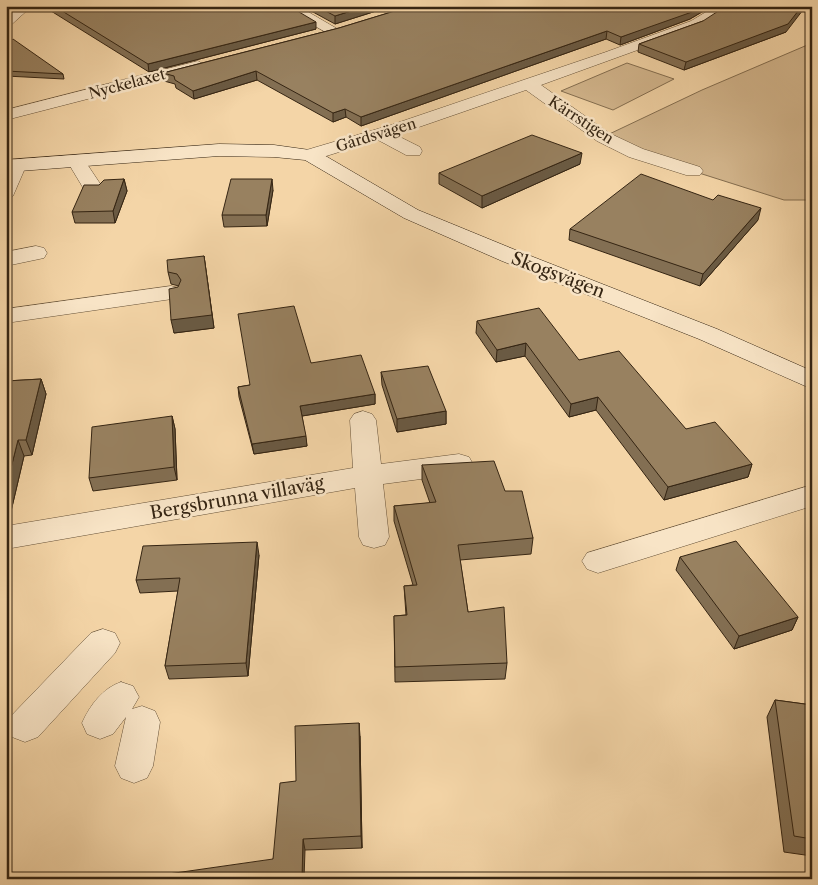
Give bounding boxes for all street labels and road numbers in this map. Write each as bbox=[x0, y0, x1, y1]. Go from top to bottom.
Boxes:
street label: Nyckelaxet bbox=[86, 64, 168, 103]
street label: Kärrstigen bbox=[545, 91, 618, 148]
street label: Gårdsvägen bbox=[333, 113, 419, 156]
street label: Skogsvägen bbox=[508, 247, 608, 303]
street label: Bergsbrunna villaväg bbox=[148, 472, 326, 524]

